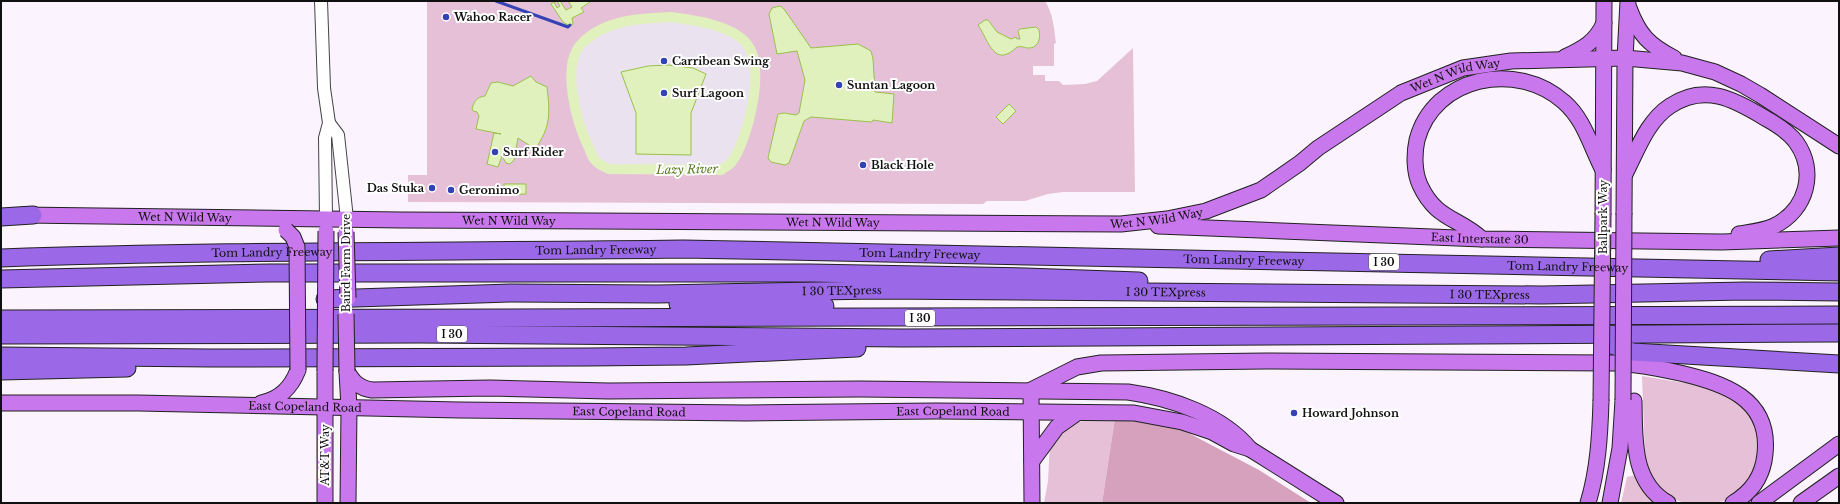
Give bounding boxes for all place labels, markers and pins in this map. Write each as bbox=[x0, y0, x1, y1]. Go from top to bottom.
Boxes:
place label: Wahoo Racer bbox=[453, 10, 532, 24]
marker: Wahoo Racer bbox=[441, 12, 451, 22]
place label: Carribean Swing bbox=[672, 54, 769, 68]
marker: Carribean Swing bbox=[659, 56, 669, 66]
place label: Suntan Lagoon bbox=[847, 78, 935, 92]
marker: Suntan Lagoon bbox=[834, 80, 844, 90]
place label: Surf Lagoon bbox=[672, 86, 744, 100]
marker: Surf Lagoon bbox=[659, 88, 669, 98]
place label: Surf Rider bbox=[503, 145, 564, 159]
marker: Surf Rider bbox=[490, 147, 500, 157]
place label: Black Hole bbox=[871, 158, 935, 172]
marker: Black Hole bbox=[858, 160, 868, 170]
place label: Das Stuka bbox=[367, 181, 425, 195]
marker: Das Stuka bbox=[427, 183, 437, 193]
place label: Geronimo bbox=[459, 183, 519, 197]
marker: Geronimo bbox=[446, 185, 456, 195]
place label: Howard Johnson bbox=[1302, 406, 1399, 420]
marker: Howard Johnson bbox=[1289, 408, 1299, 418]

